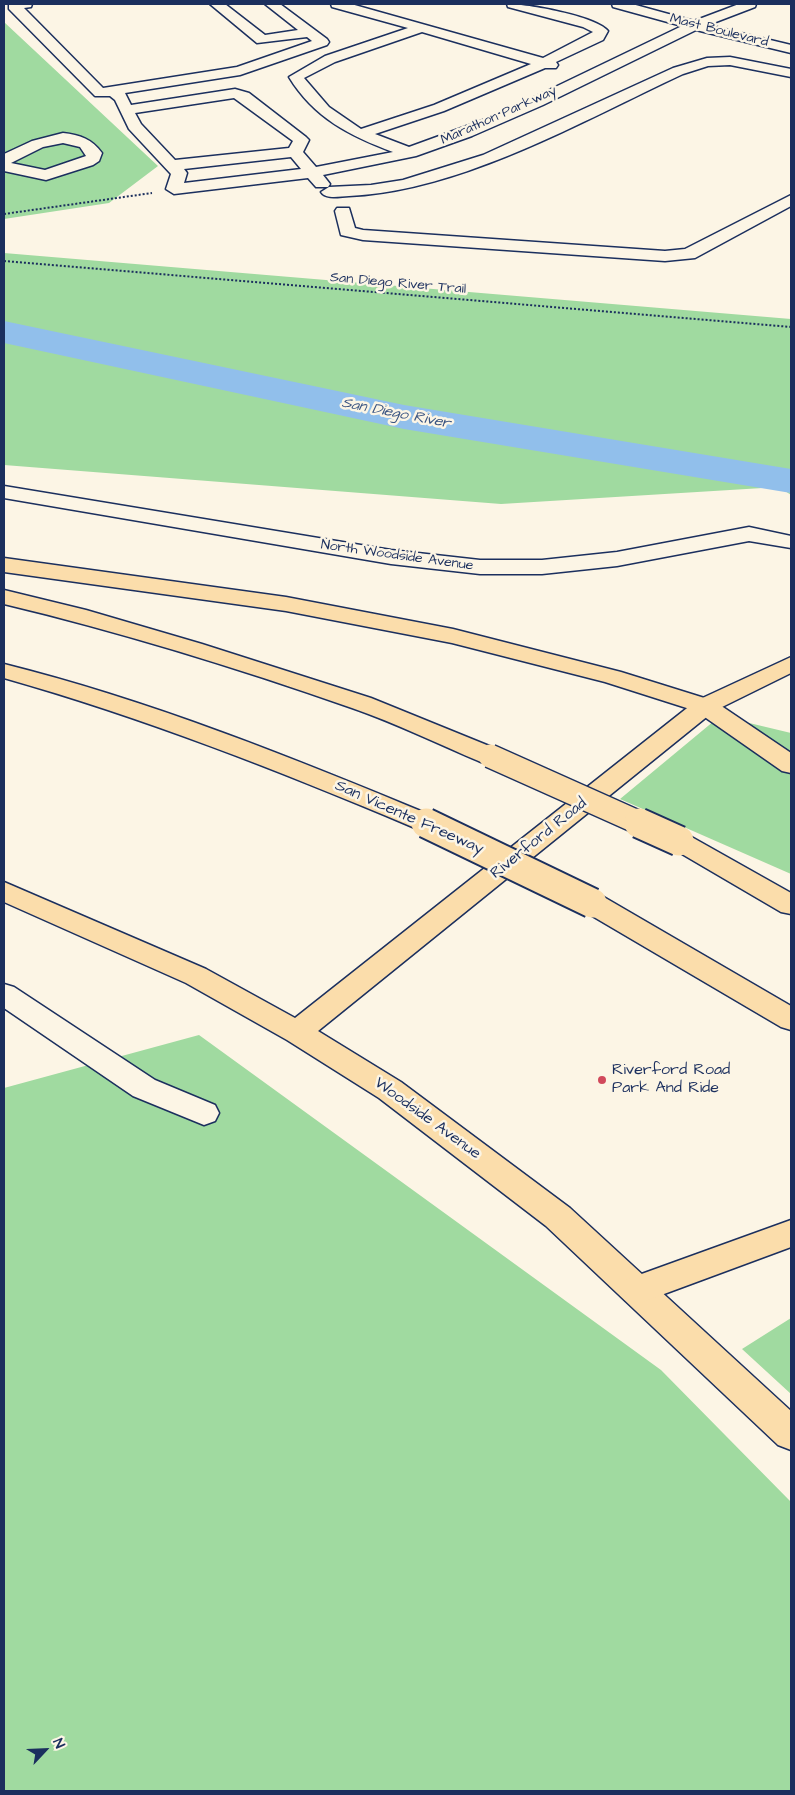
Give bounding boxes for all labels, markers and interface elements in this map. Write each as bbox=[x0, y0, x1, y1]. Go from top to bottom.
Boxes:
street label: Mast Boulevard bbox=[668, 11, 770, 51]
street label: Marathon Parkway bbox=[438, 83, 560, 149]
street label: San Diego River Trail bbox=[329, 270, 467, 298]
water label: San Diego River bbox=[340, 395, 452, 433]
street label: North Woodside Avenue bbox=[320, 537, 474, 575]
street label: San Vicente Freeway bbox=[332, 777, 486, 859]
street label: Riverford Road bbox=[487, 794, 591, 884]
place label: Riverford Road Park And Ride bbox=[612, 1061, 730, 1099]
street label: Woodside Avenue bbox=[370, 1074, 484, 1164]
marker: Riverford Road Park And Ride bbox=[596, 1074, 608, 1086]
north arrow bbox=[20, 1725, 70, 1775]
text: N bbox=[48, 1735, 70, 1752]

